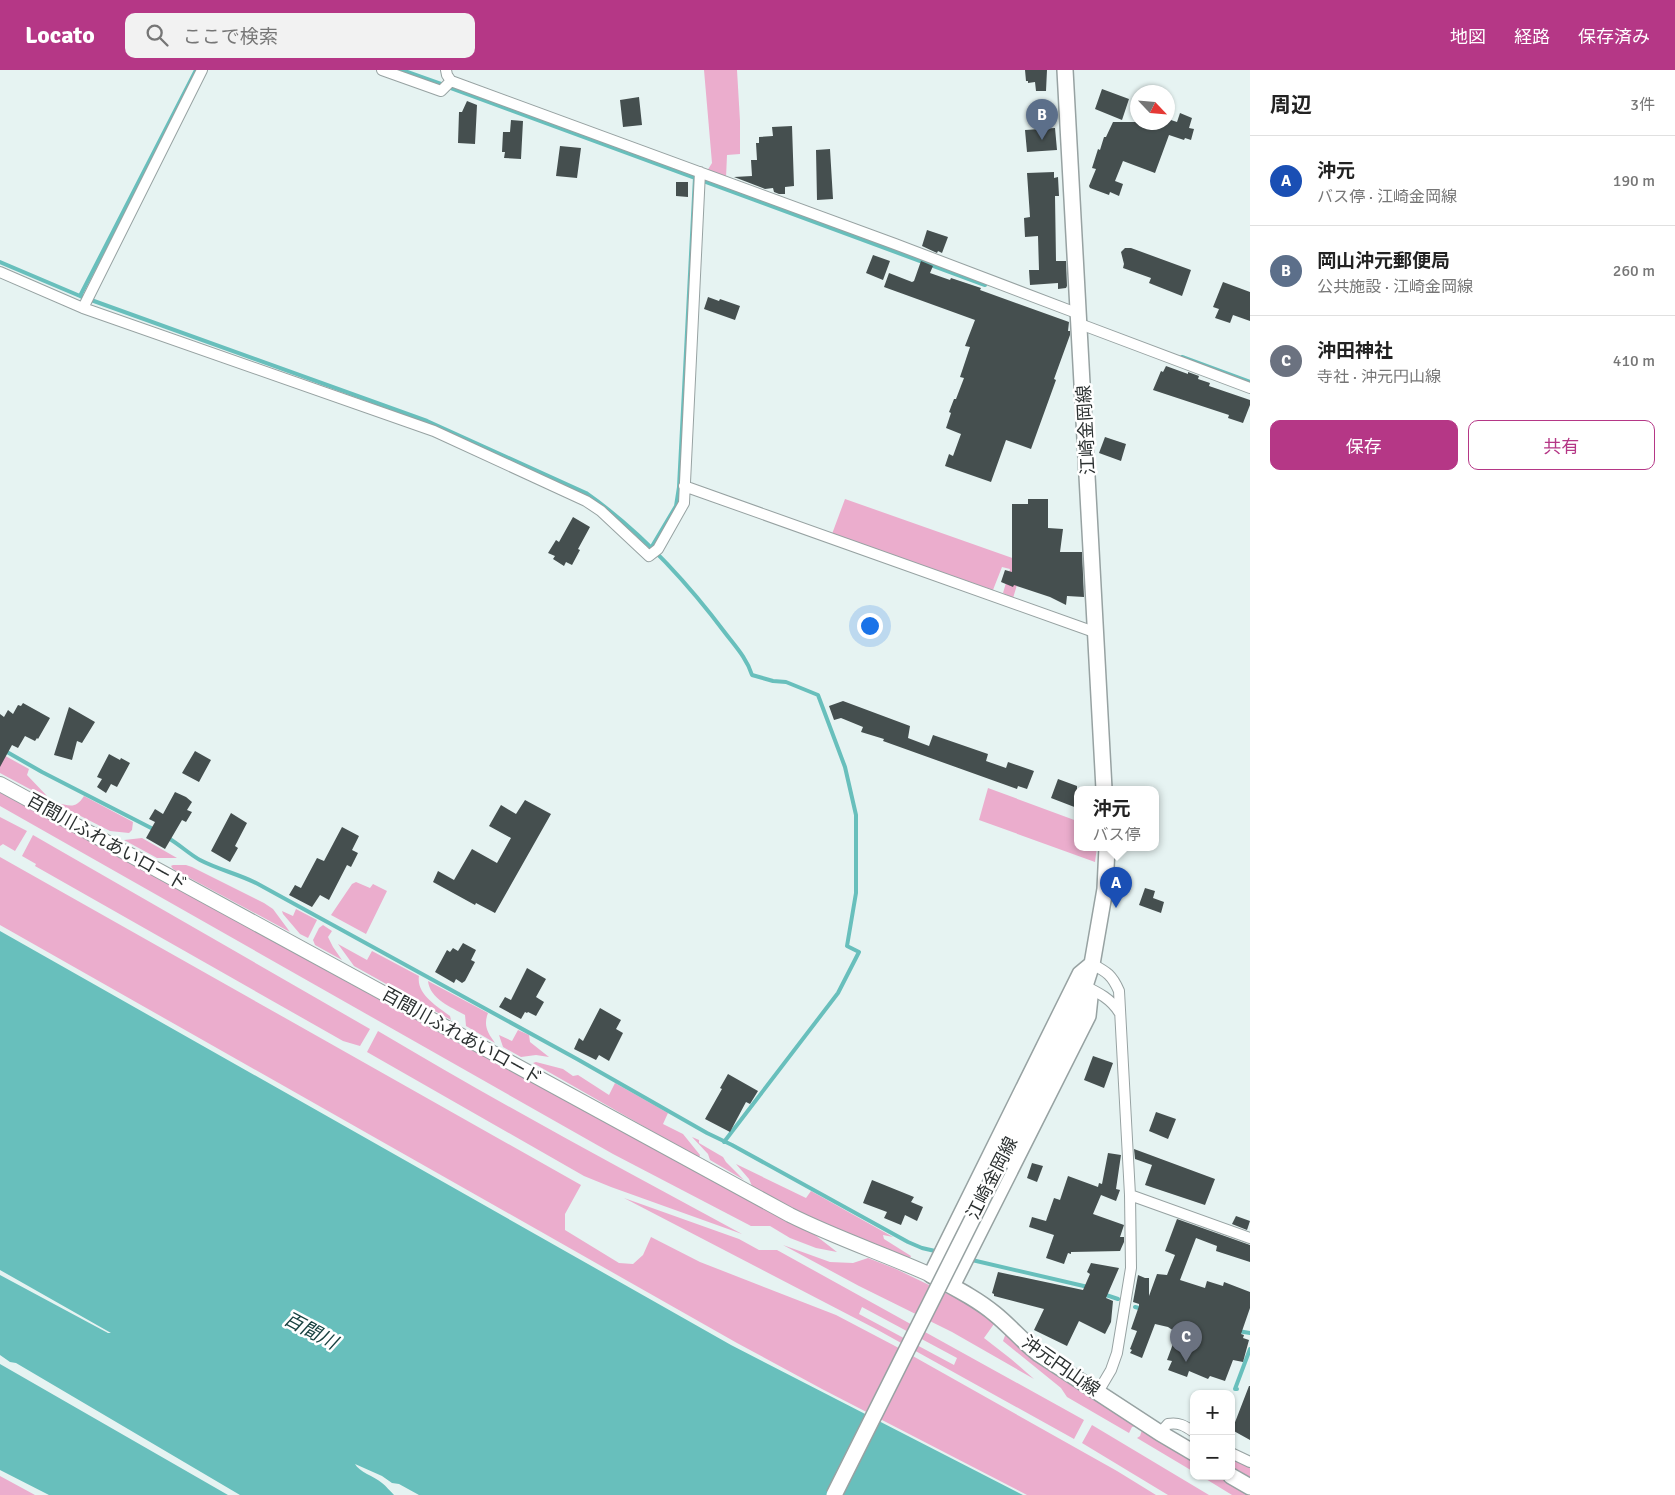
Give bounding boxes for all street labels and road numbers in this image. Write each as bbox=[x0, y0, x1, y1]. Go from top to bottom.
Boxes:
street label: 江崎金岡線 bbox=[1073, 384, 1099, 476]
street label: 百間川ふれあいロード bbox=[23, 789, 191, 895]
street label: 百間川ふれあいロード bbox=[378, 983, 546, 1089]
street label: 江崎金岡線 bbox=[962, 1133, 1022, 1223]
street label: 沖元円山線 bbox=[1018, 1331, 1104, 1401]

